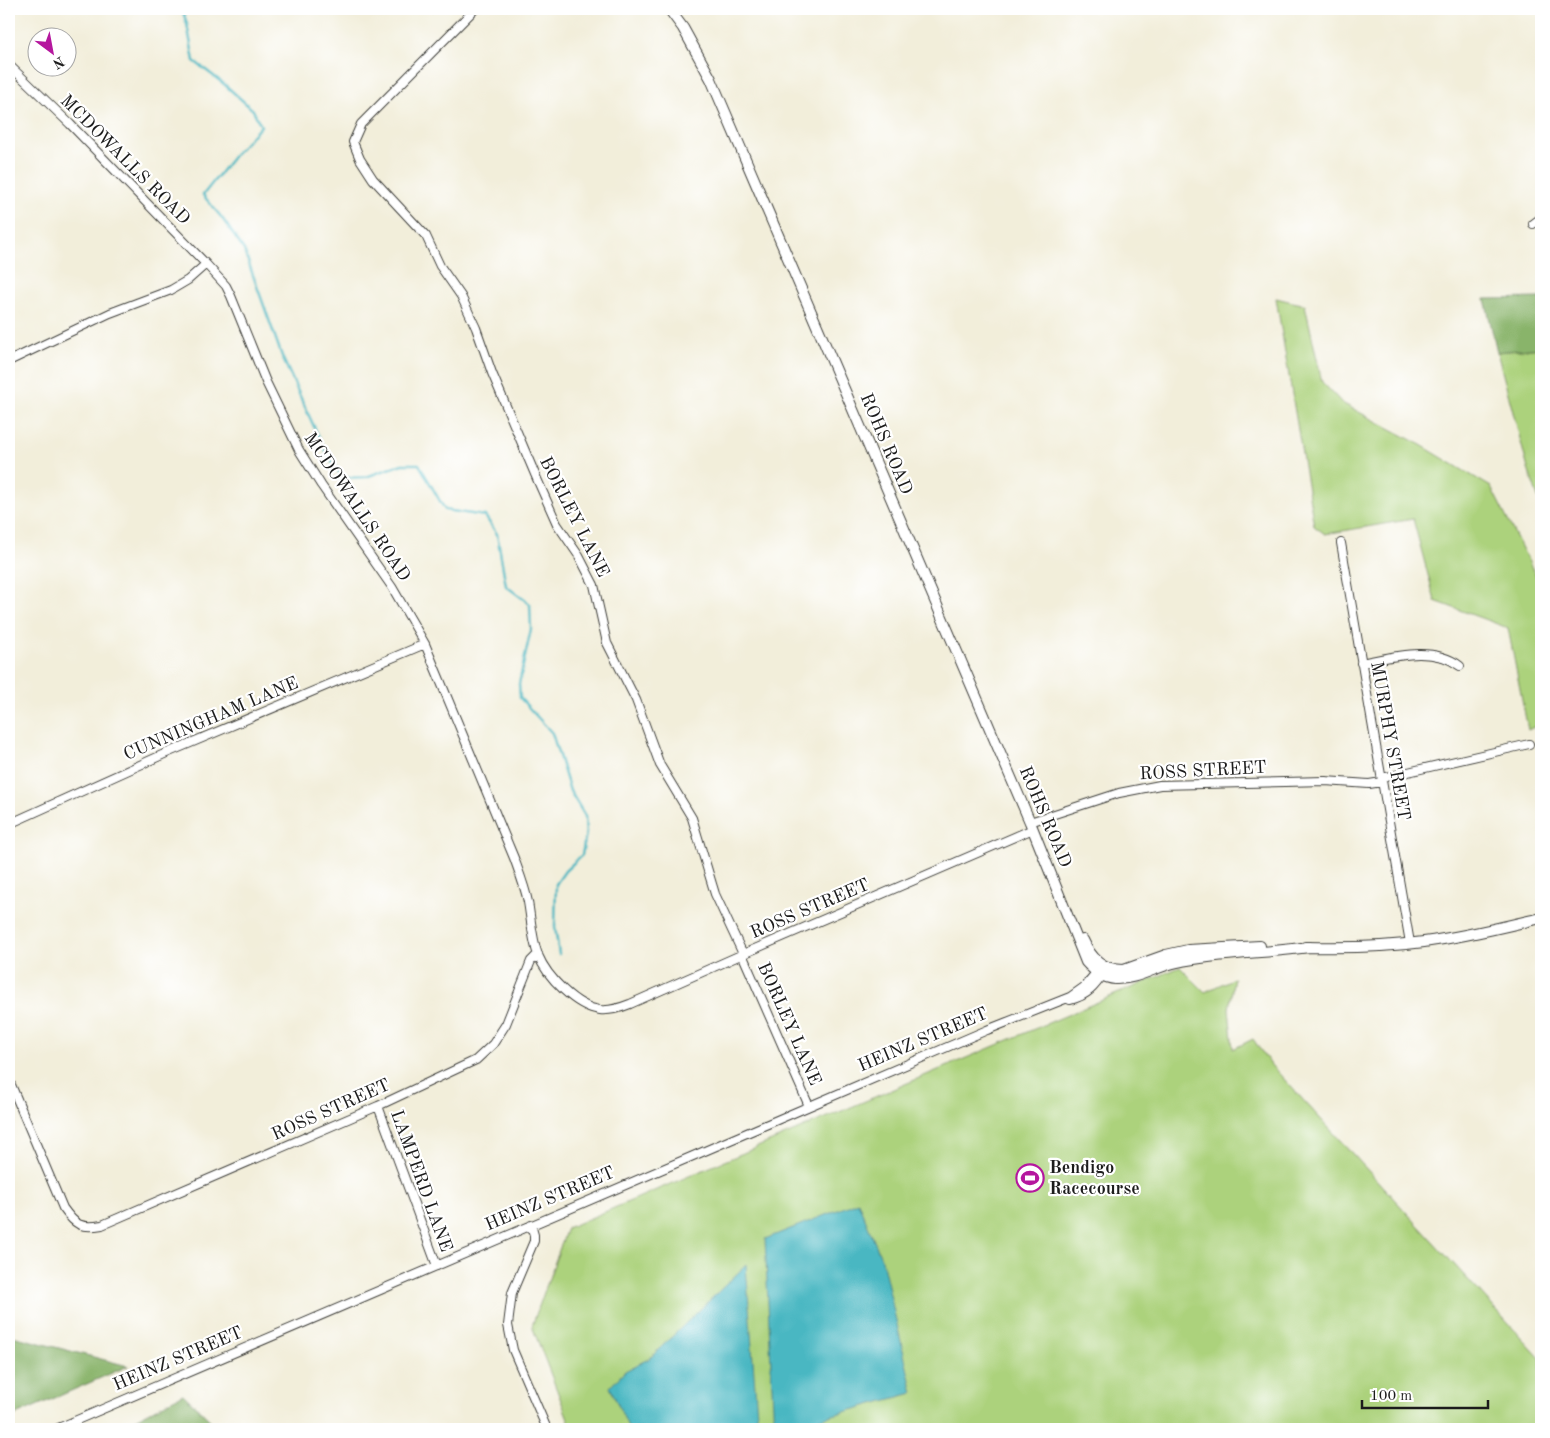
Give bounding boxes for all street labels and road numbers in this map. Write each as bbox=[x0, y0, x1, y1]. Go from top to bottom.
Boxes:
street label: MCDOWALLS ROAD bbox=[57, 92, 193, 228]
street label: ROHS ROAD bbox=[857, 391, 915, 497]
street label: MCDOWALLS ROAD bbox=[301, 429, 413, 585]
street label: BORLEY LANE bbox=[536, 454, 612, 580]
street label: MURPHY STREET bbox=[1367, 660, 1413, 822]
street label: CUNNINGHAM LANE bbox=[121, 674, 301, 764]
street label: ROSS STREET bbox=[1139, 759, 1267, 783]
street label: ROHS ROAD bbox=[1016, 764, 1074, 870]
street label: ROSS STREET bbox=[748, 876, 872, 942]
street label: BORLEY LANE bbox=[754, 960, 824, 1088]
street label: HEINZ STREET bbox=[856, 1005, 990, 1075]
street label: ROSS STREET bbox=[269, 1076, 393, 1144]
street label: LAMPERD LANE bbox=[387, 1108, 455, 1254]
street label: HEINZ STREET bbox=[483, 1164, 617, 1234]
street label: HEINZ STREET bbox=[111, 1324, 245, 1394]

